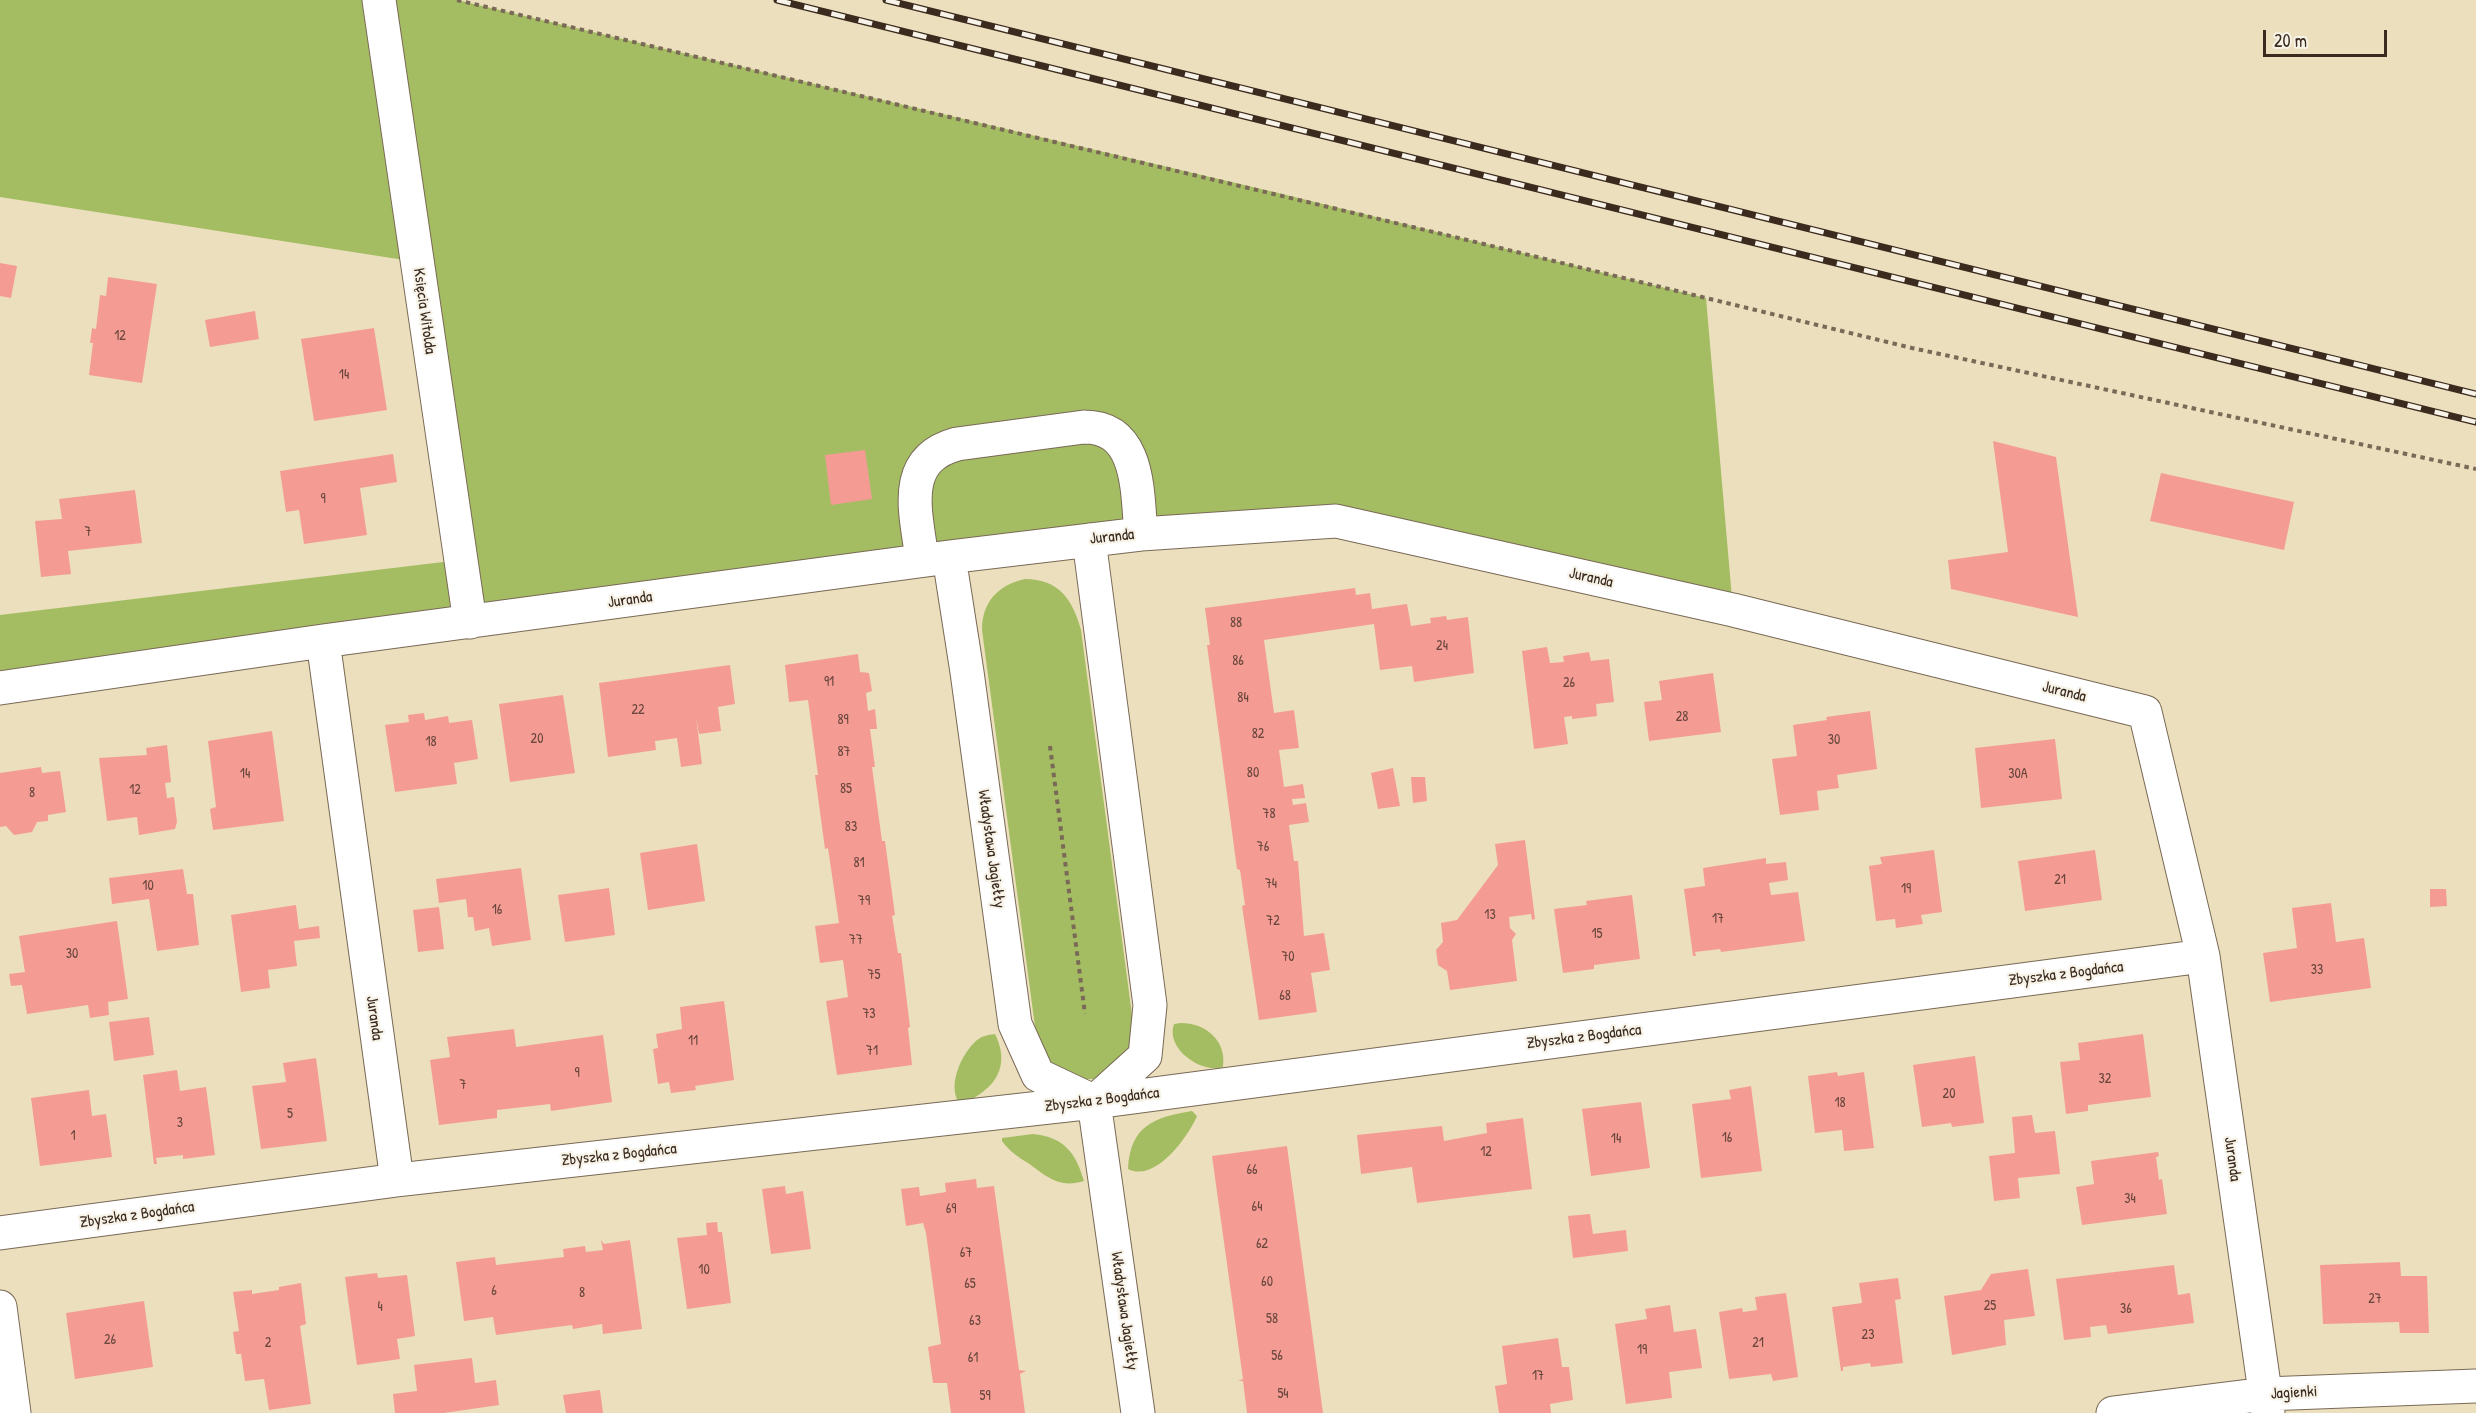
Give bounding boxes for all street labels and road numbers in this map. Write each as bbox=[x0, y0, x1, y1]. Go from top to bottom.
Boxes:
street label: Księcia Witolda bbox=[408, 267, 440, 355]
street label: Juranda bbox=[1089, 525, 1135, 549]
street label: Juranda bbox=[1567, 564, 1615, 592]
street label: Juranda bbox=[607, 587, 653, 613]
street label: Juranda bbox=[2040, 677, 2088, 707]
street label: Władysława Jagiełły bbox=[973, 789, 1009, 909]
street label: Zbyszka z Bogdańca bbox=[2008, 957, 2124, 991]
street label: Juranda bbox=[361, 995, 387, 1041]
street label: Zbyszka z Bogdańca bbox=[1526, 1020, 1642, 1054]
street label: Zbyszka z Bogdańca bbox=[1044, 1083, 1160, 1117]
street label: Juranda bbox=[2219, 1136, 2245, 1182]
street label: Zbyszka z Bogdańca bbox=[561, 1139, 677, 1171]
street label: Zbyszka z Bogdańca bbox=[78, 1197, 196, 1233]
street label: Władysława Jagiełły bbox=[1106, 1251, 1142, 1371]
street label: Jagienki bbox=[2270, 1382, 2318, 1404]

